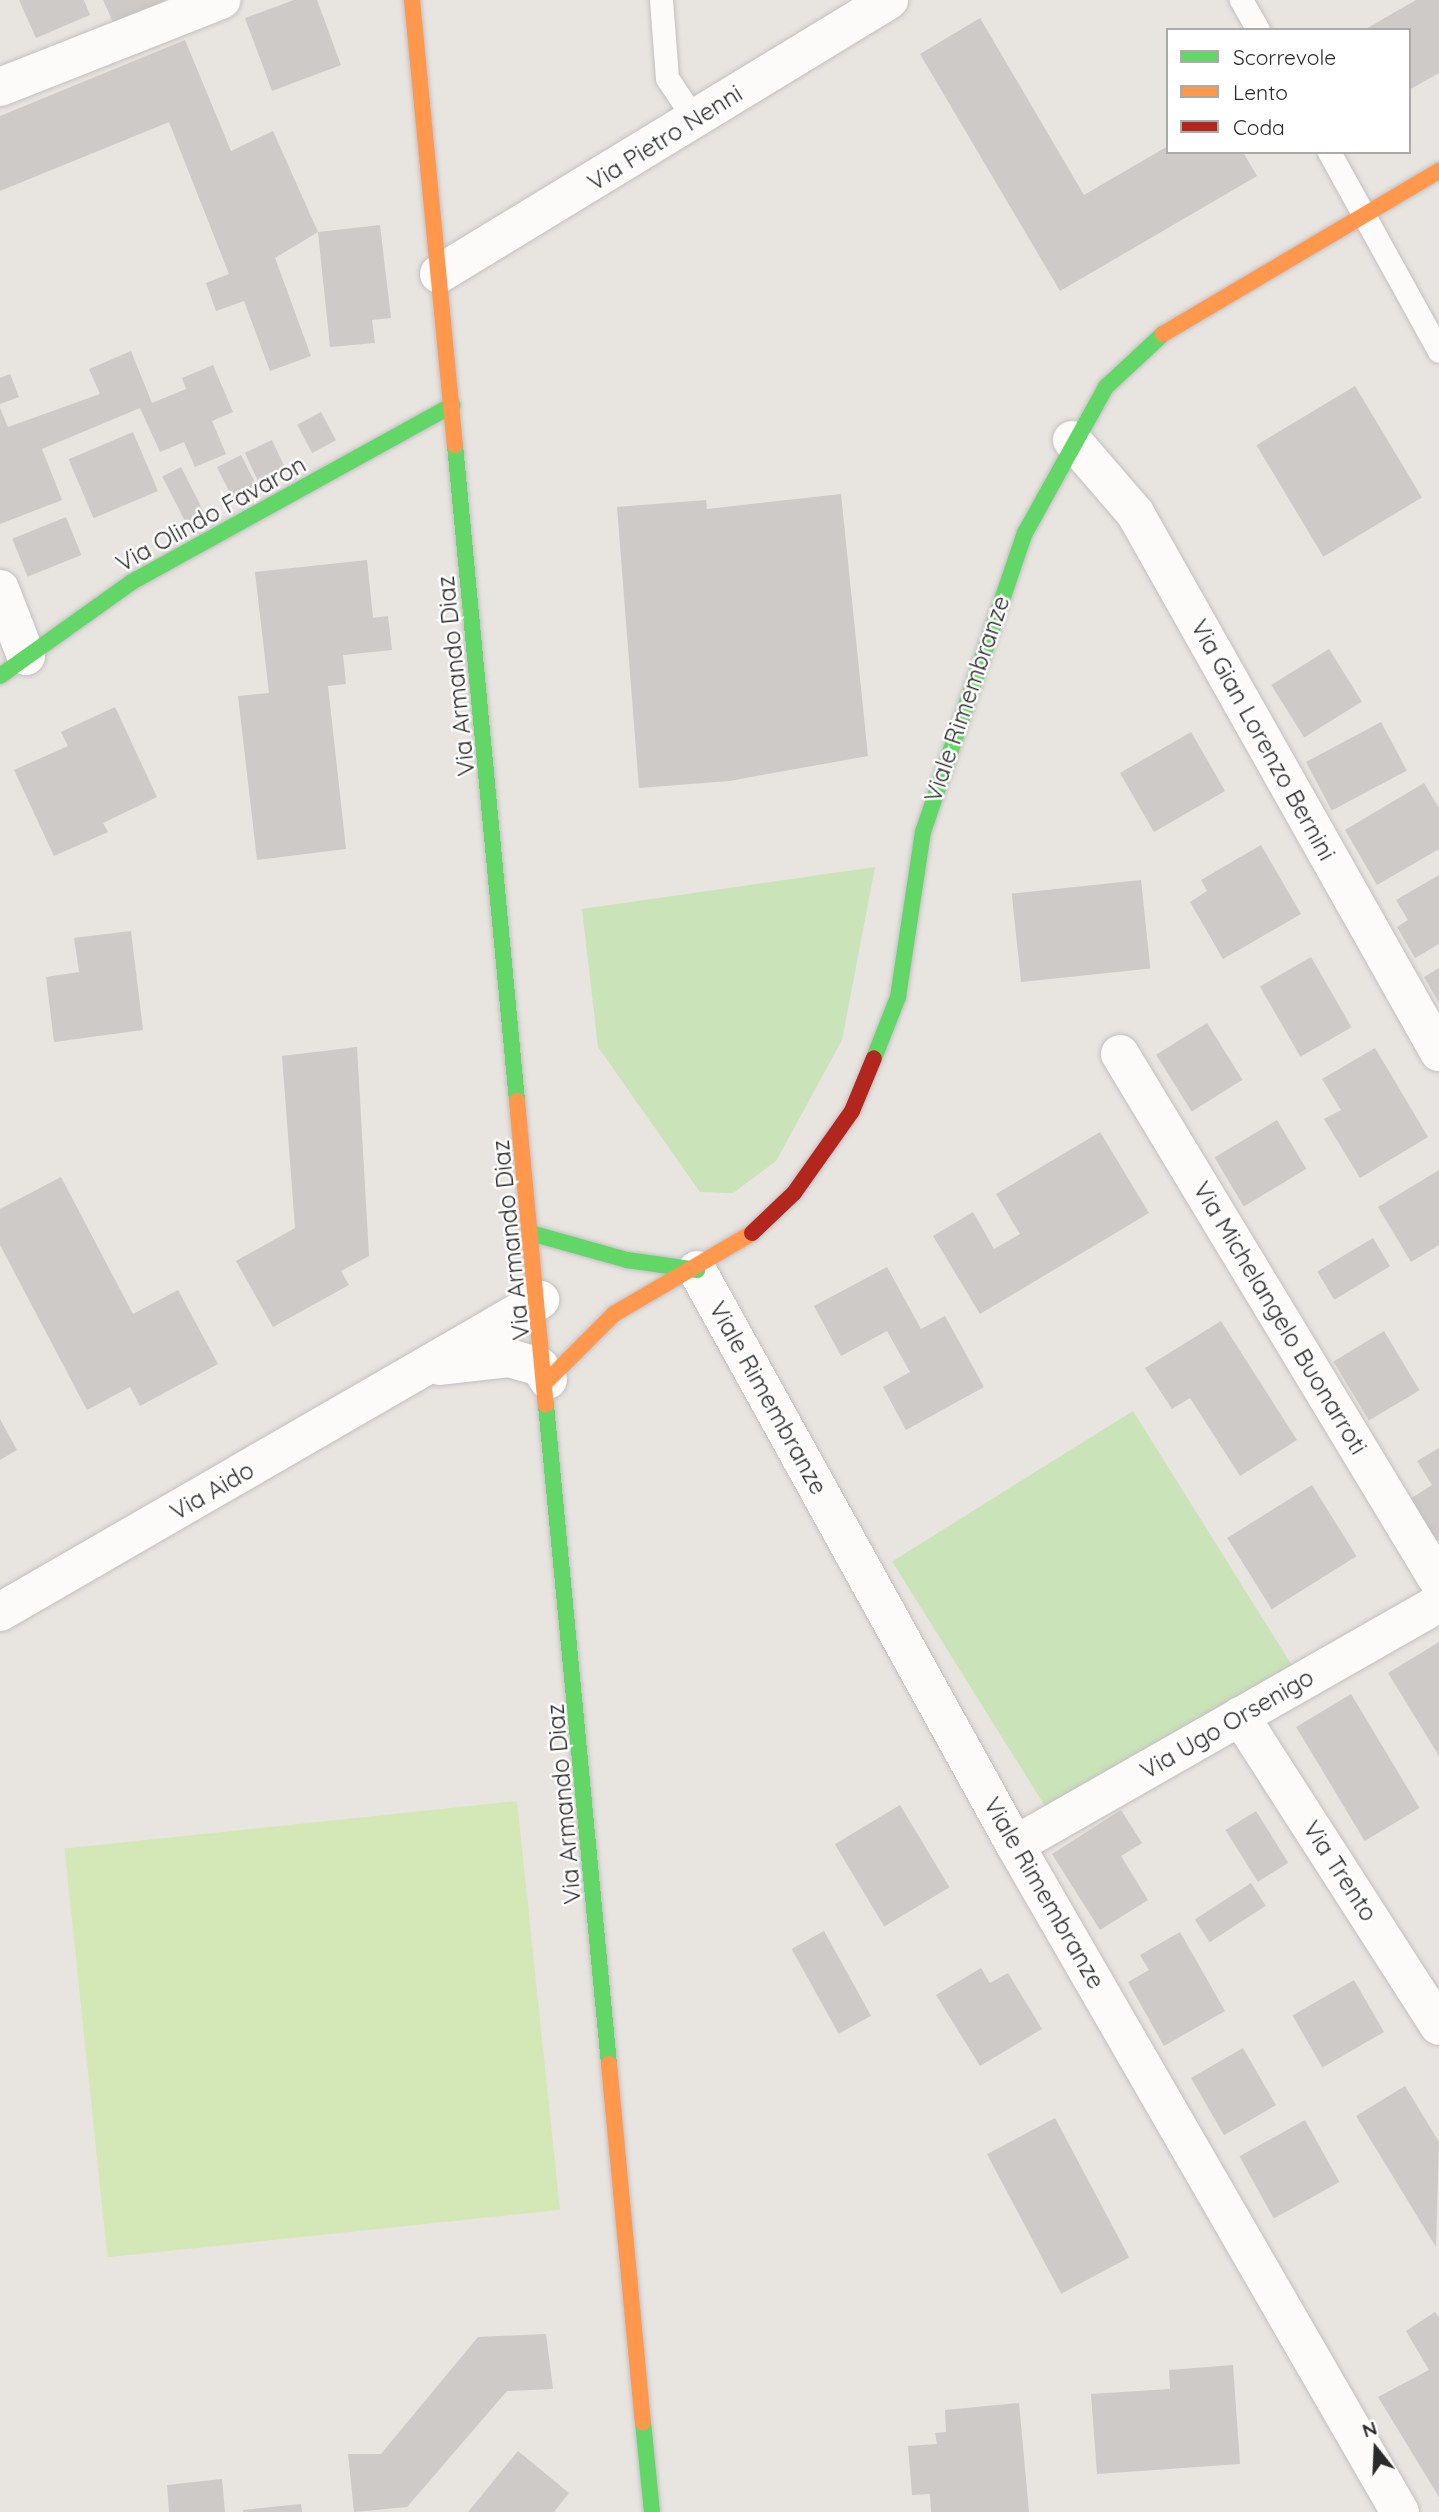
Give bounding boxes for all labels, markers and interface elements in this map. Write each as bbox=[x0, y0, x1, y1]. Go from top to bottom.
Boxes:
legend bbox=[1166, 28, 1411, 154]
text: Scorrevole bbox=[1233, 44, 1336, 70]
street label: Via Pietro Nenni bbox=[582, 79, 748, 197]
text: Lento bbox=[1233, 79, 1288, 105]
text: Coda bbox=[1233, 114, 1285, 140]
street label: Via Olindo Favaron bbox=[111, 450, 311, 578]
street label: Via Armando Diaz bbox=[431, 574, 481, 778]
street label: Viale Rimembranze bbox=[918, 592, 1016, 806]
street label: Via Gian Lorenzo Bernini bbox=[1185, 614, 1341, 866]
street label: Via Armando Diaz bbox=[486, 1138, 536, 1342]
street label: Via Michelangelo Buonarroti bbox=[1187, 1176, 1373, 1460]
street label: Viale Rimembranze bbox=[703, 1296, 833, 1500]
street label: Via Aido bbox=[165, 1456, 259, 1526]
street label: Via Ugo Orsenigo bbox=[1135, 1663, 1319, 1785]
street label: Via Armando Diaz bbox=[541, 1702, 587, 1906]
street label: Viale Rimembranze bbox=[977, 1792, 1111, 1994]
street label: Via Trento bbox=[1297, 1815, 1383, 1927]
north arrow bbox=[1341, 2414, 1411, 2484]
text: N bbox=[1359, 2415, 1380, 2443]

